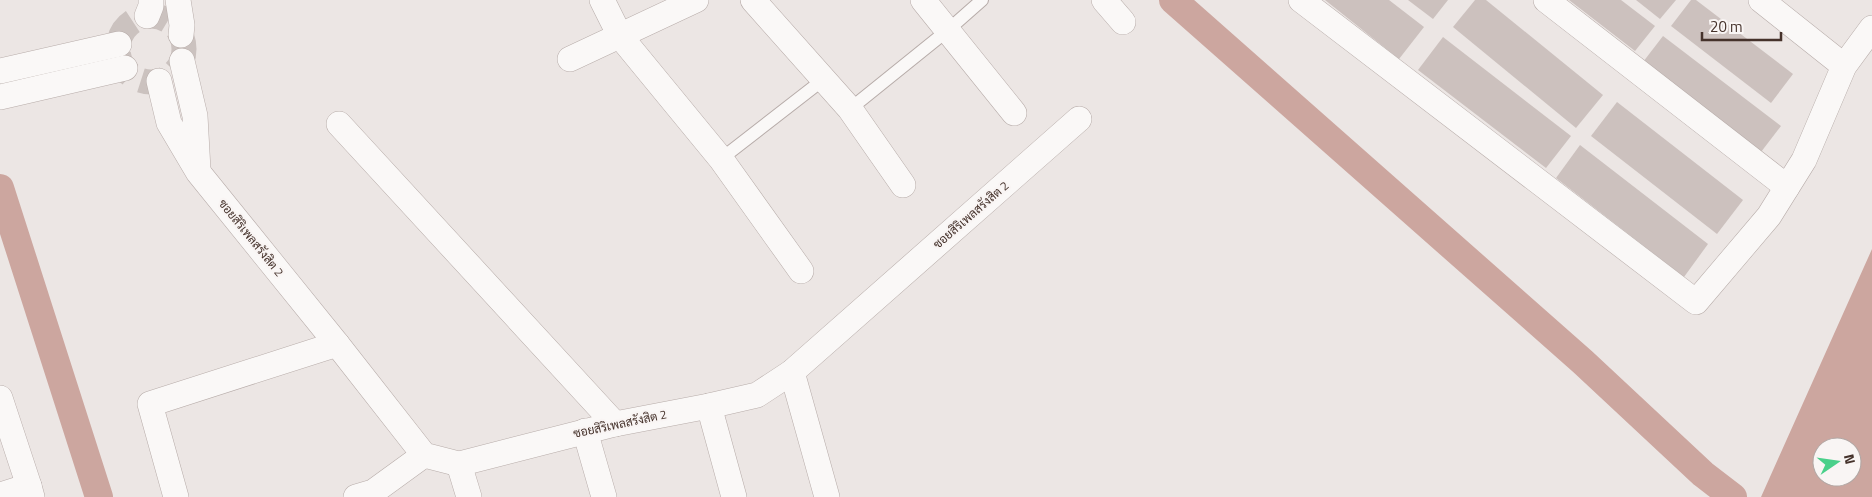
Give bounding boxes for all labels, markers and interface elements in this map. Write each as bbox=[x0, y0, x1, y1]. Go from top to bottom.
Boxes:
scale bar bbox=[1702, 10, 1781, 42]
text: 20 m bbox=[1710, 15, 1743, 38]
street label: ซอยสิริเพลสรังสิต 2 bbox=[929, 176, 1013, 253]
street label: ซอยสิริเพลสรังสิต 2 bbox=[214, 195, 289, 281]
street label: ซอยสิริเพลสรังสิต 2 bbox=[571, 404, 668, 443]
north arrow bbox=[1812, 437, 1862, 487]
text: N bbox=[1839, 452, 1861, 466]

